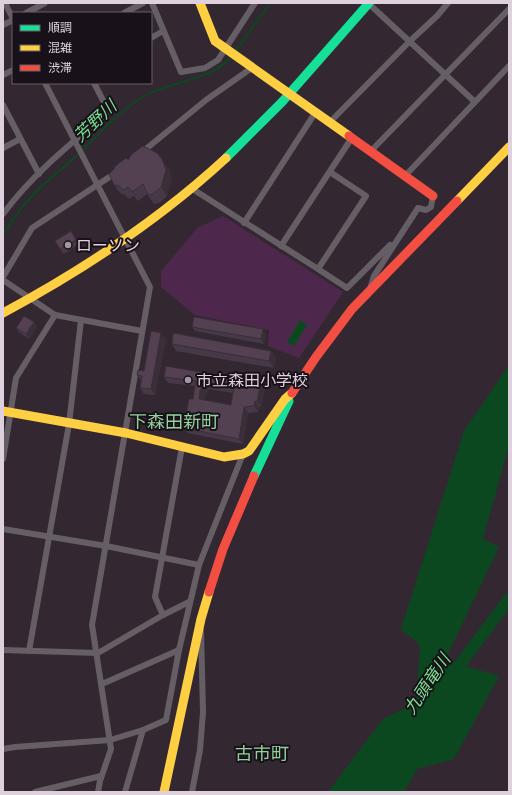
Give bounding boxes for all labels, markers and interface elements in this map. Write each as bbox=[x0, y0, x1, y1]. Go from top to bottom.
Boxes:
legend bbox=[12, 12, 152, 84]
text: 順調 bbox=[48, 22, 72, 34]
text: 混雑 bbox=[48, 41, 72, 54]
text: 渋滞 bbox=[48, 62, 72, 74]
water label: 芳野川 bbox=[70, 96, 121, 145]
place label: ローソン bbox=[76, 238, 140, 254]
marker: ローソン bbox=[63, 240, 73, 250]
place label: 市立森田小学校 bbox=[196, 372, 308, 389]
marker: 市立森田小学校 bbox=[183, 375, 193, 385]
district label: 下森田新町 bbox=[129, 413, 219, 432]
water label: 九頭竜川 bbox=[401, 649, 455, 717]
district label: 古市町 bbox=[235, 745, 289, 764]

